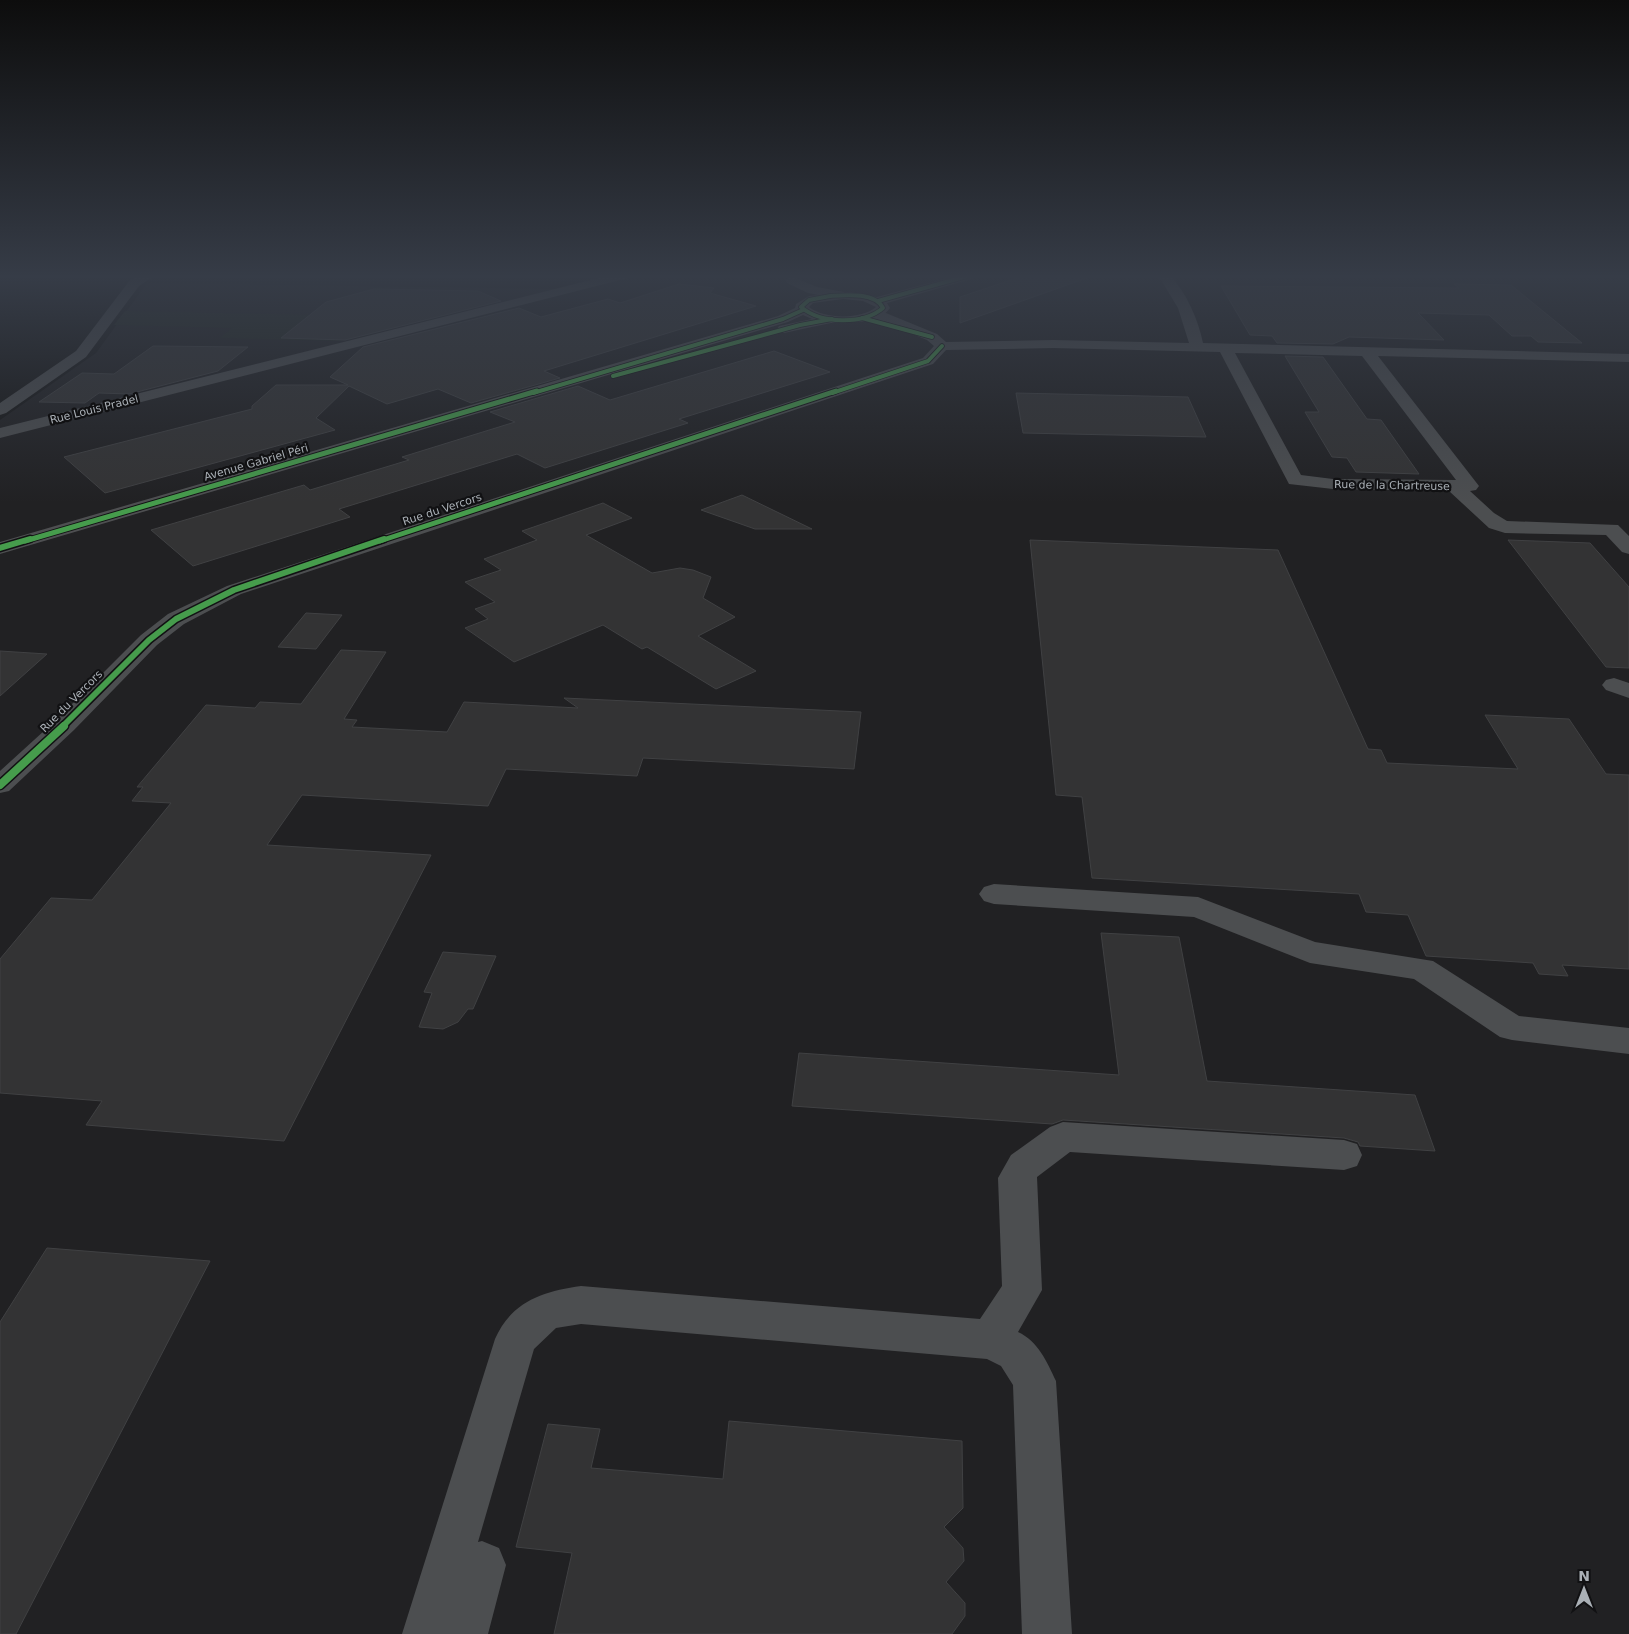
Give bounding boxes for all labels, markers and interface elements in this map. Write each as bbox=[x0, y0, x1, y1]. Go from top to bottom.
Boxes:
street label: Rue Louis Pradel bbox=[48, 392, 140, 427]
street label: Avenue Gabriel Péri bbox=[202, 441, 310, 484]
street label: Rue de la Chartreuse bbox=[1334, 478, 1450, 493]
street label: Rue du Vercors bbox=[401, 490, 484, 528]
street label: Rue du Vercors bbox=[38, 667, 105, 735]
north arrow bbox=[1559, 1564, 1609, 1614]
text: N bbox=[1578, 1568, 1590, 1584]

